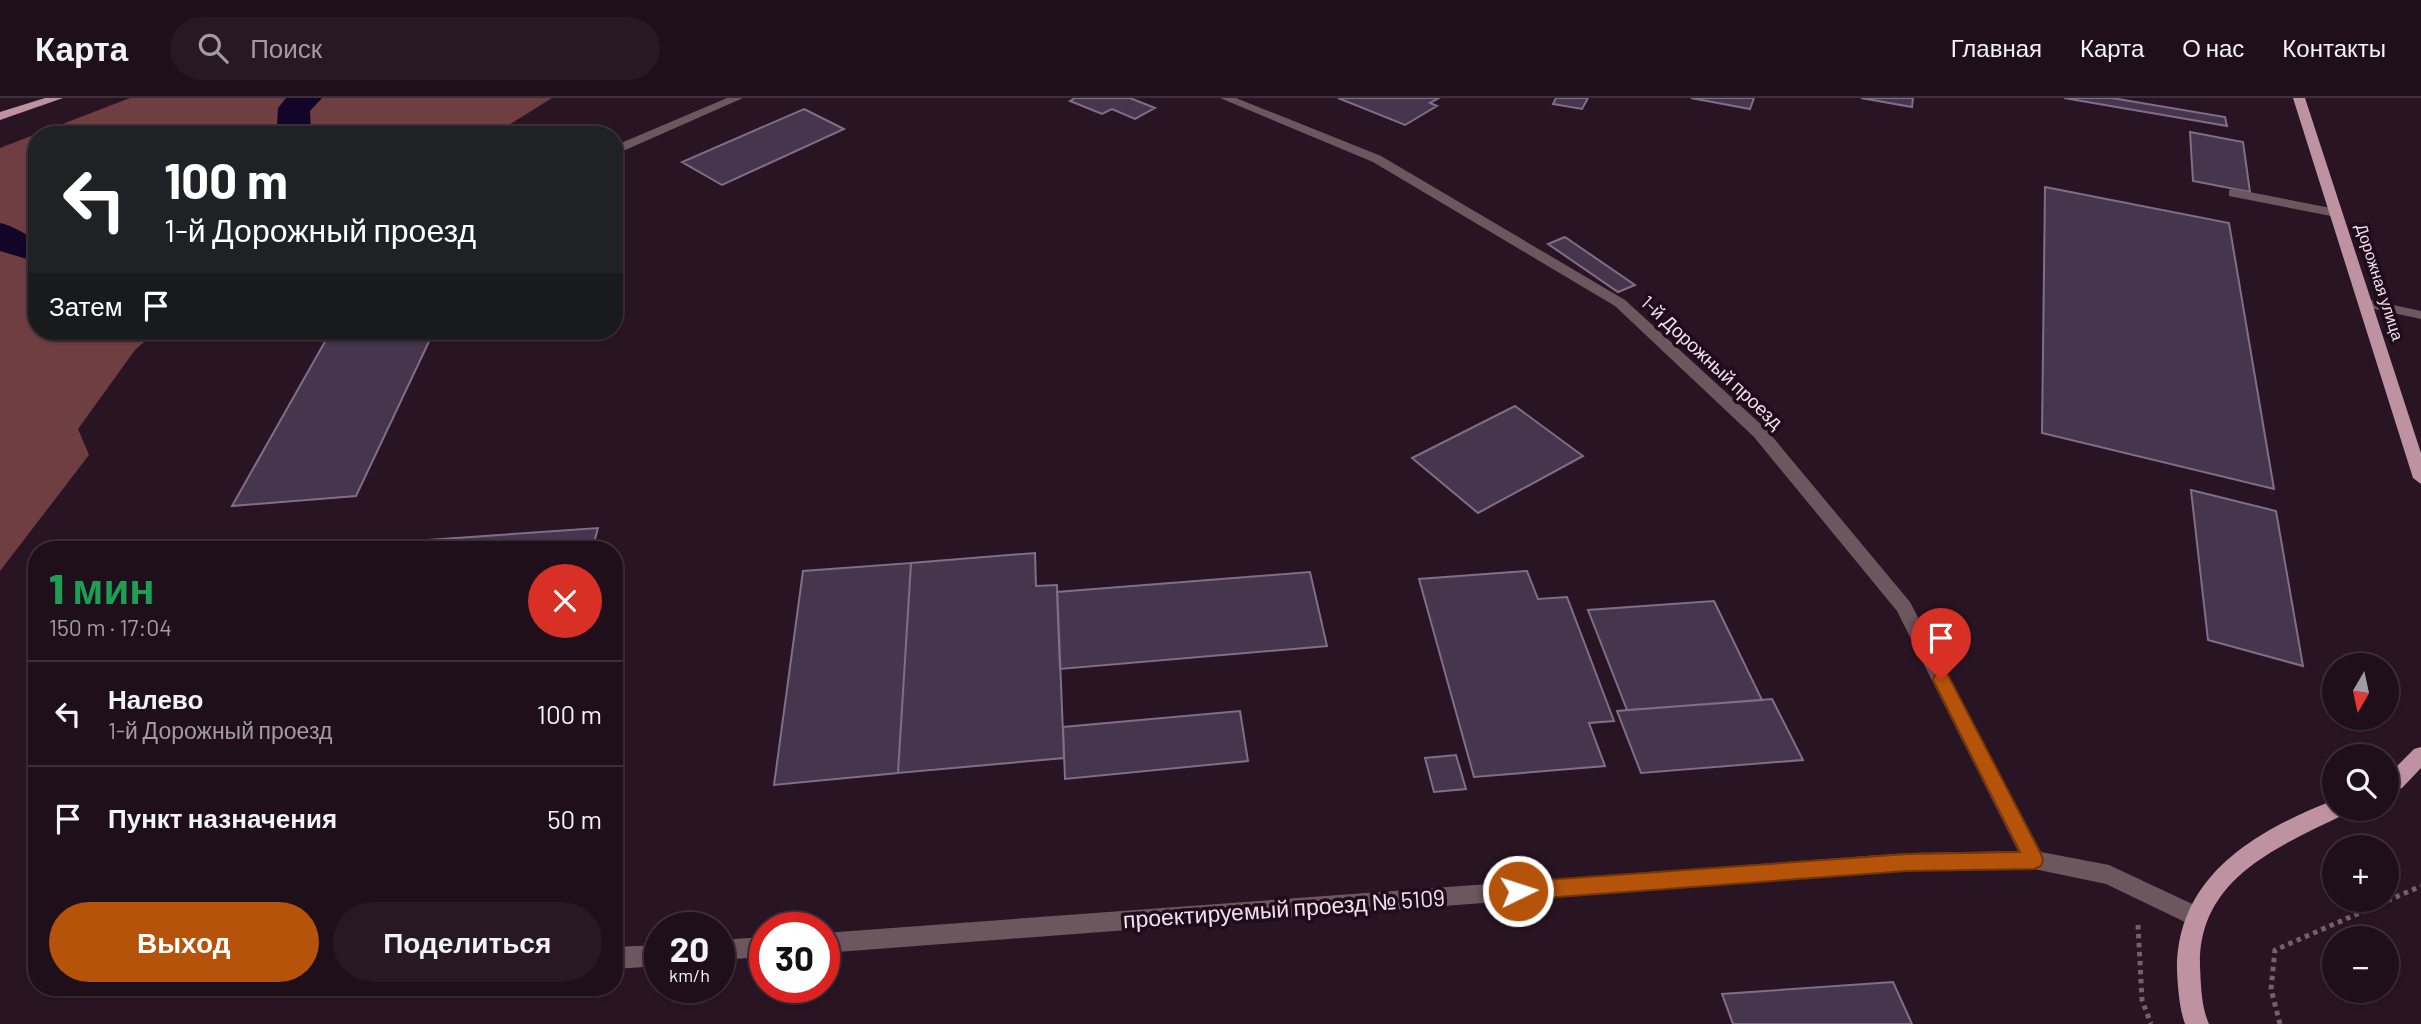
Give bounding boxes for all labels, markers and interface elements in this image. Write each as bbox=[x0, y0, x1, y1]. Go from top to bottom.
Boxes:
search box bbox=[170, 17, 660, 80]
text: Карта bbox=[35, 28, 128, 68]
icon: search bbox=[194, 29, 232, 67]
text: Поиск bbox=[250, 32, 322, 63]
text: Главная bbox=[1951, 33, 2042, 62]
text: Карта bbox=[2080, 33, 2144, 62]
text: О нас bbox=[2182, 33, 2244, 62]
text: Контакты bbox=[2282, 33, 2386, 62]
text: 100 m bbox=[164, 150, 288, 209]
icon: left bbox=[49, 154, 140, 245]
text: 1-й Дорожный проезд bbox=[164, 210, 476, 248]
street label: Дорожная улица bbox=[2353, 221, 2408, 343]
icon: arrive bbox=[137, 287, 175, 325]
text: Затем bbox=[49, 290, 123, 321]
street label: 1-й Дорожный проезд bbox=[1637, 290, 1788, 433]
text: 1 мин bbox=[49, 562, 155, 612]
button: close bbox=[528, 564, 602, 638]
pin bbox=[1911, 608, 1971, 680]
text: 150 m · 17:04 bbox=[49, 613, 172, 641]
icon: arrive bbox=[1922, 619, 1960, 657]
north arrow bbox=[2322, 653, 2399, 730]
map controls bbox=[2322, 653, 2399, 1003]
text: Налево bbox=[108, 683, 203, 714]
icon: left bbox=[49, 695, 87, 733]
text: 100 m bbox=[537, 698, 602, 729]
text: 1-й Дорожный проезд bbox=[108, 716, 332, 744]
button: search bbox=[2322, 744, 2399, 821]
icon: arrive bbox=[49, 800, 87, 838]
text: Пункт назначения bbox=[108, 802, 337, 833]
text: 50 m bbox=[547, 803, 602, 834]
button: + bbox=[2322, 835, 2399, 912]
position arrow bbox=[1481, 854, 1555, 928]
street label: проектируемый проезд № 5109 bbox=[1122, 883, 1446, 933]
button: Выход bbox=[49, 902, 319, 982]
button: Поделиться bbox=[333, 902, 602, 982]
speed limit sign: 30 bbox=[749, 912, 840, 1003]
button: − bbox=[2322, 926, 2399, 1003]
text: 20 bbox=[670, 927, 709, 969]
text: km/h bbox=[669, 964, 710, 986]

